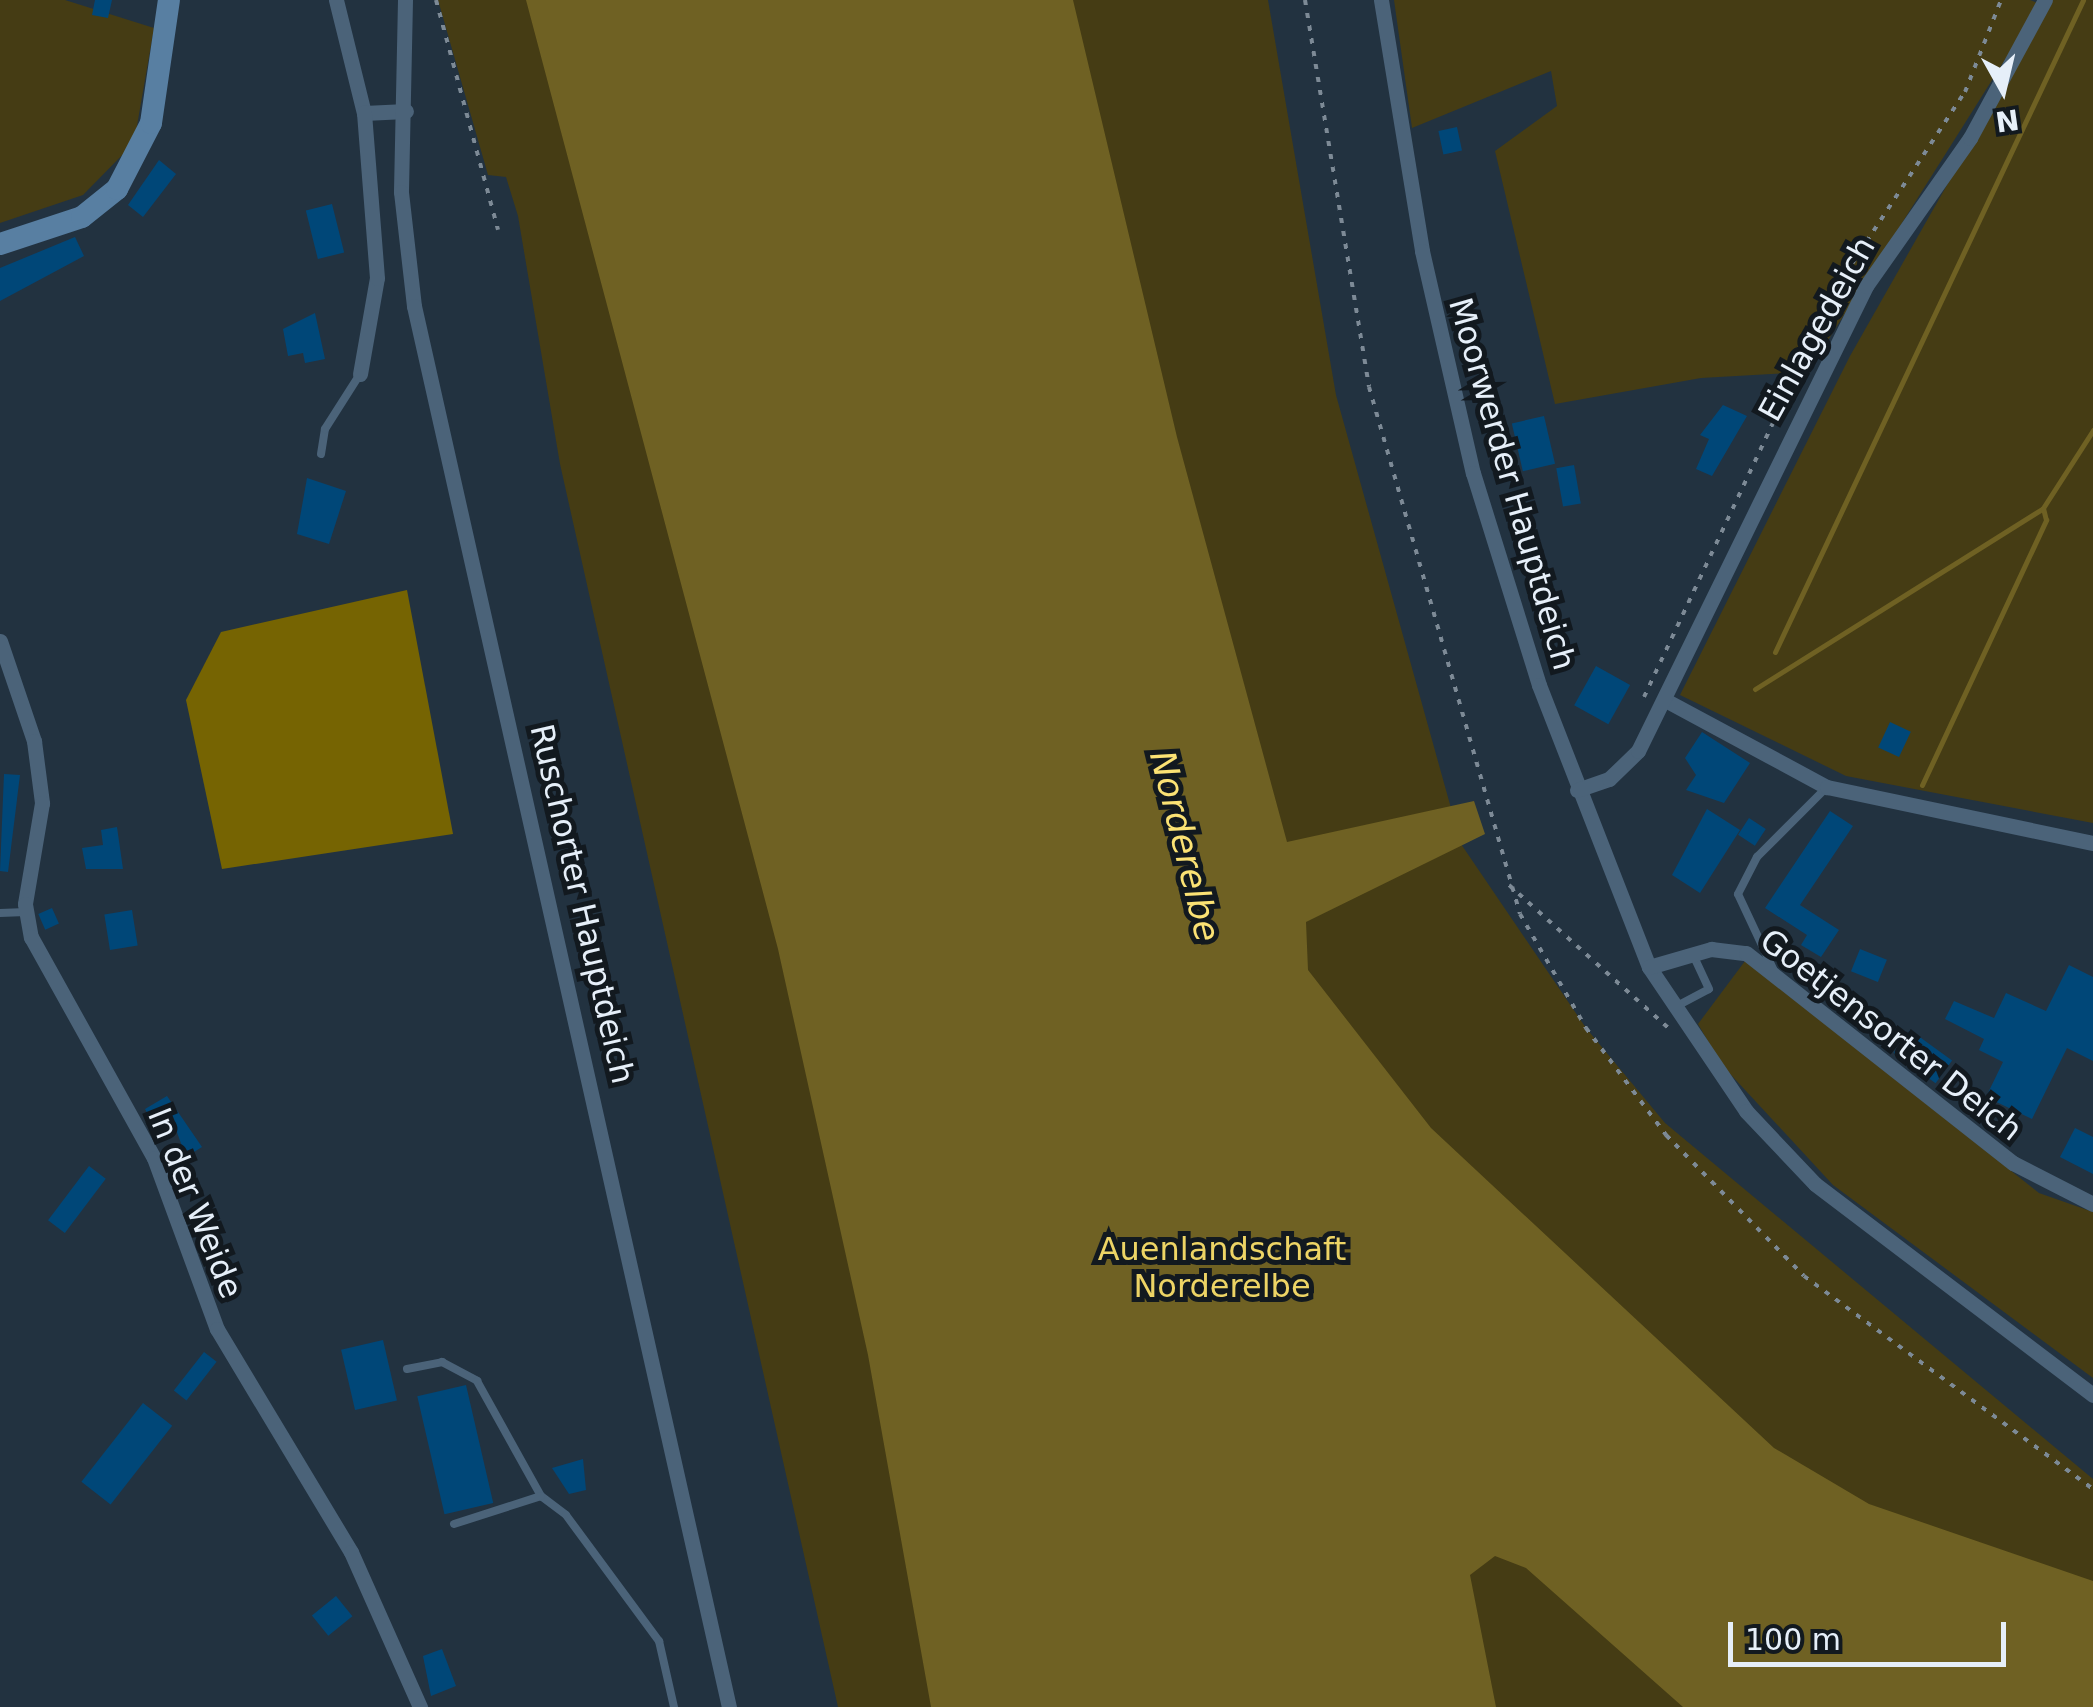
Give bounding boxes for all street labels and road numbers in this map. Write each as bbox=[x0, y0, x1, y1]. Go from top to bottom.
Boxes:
street label: Einlagedeich bbox=[1751, 230, 1883, 428]
street label: Moorwerder Hauptdeich bbox=[1440, 294, 1584, 674]
street label: Ruschorter Hauptdeich bbox=[522, 721, 642, 1087]
street label: Goetjensorter Deich bbox=[1752, 921, 2030, 1149]
street label: In der Weide bbox=[139, 1102, 251, 1304]

